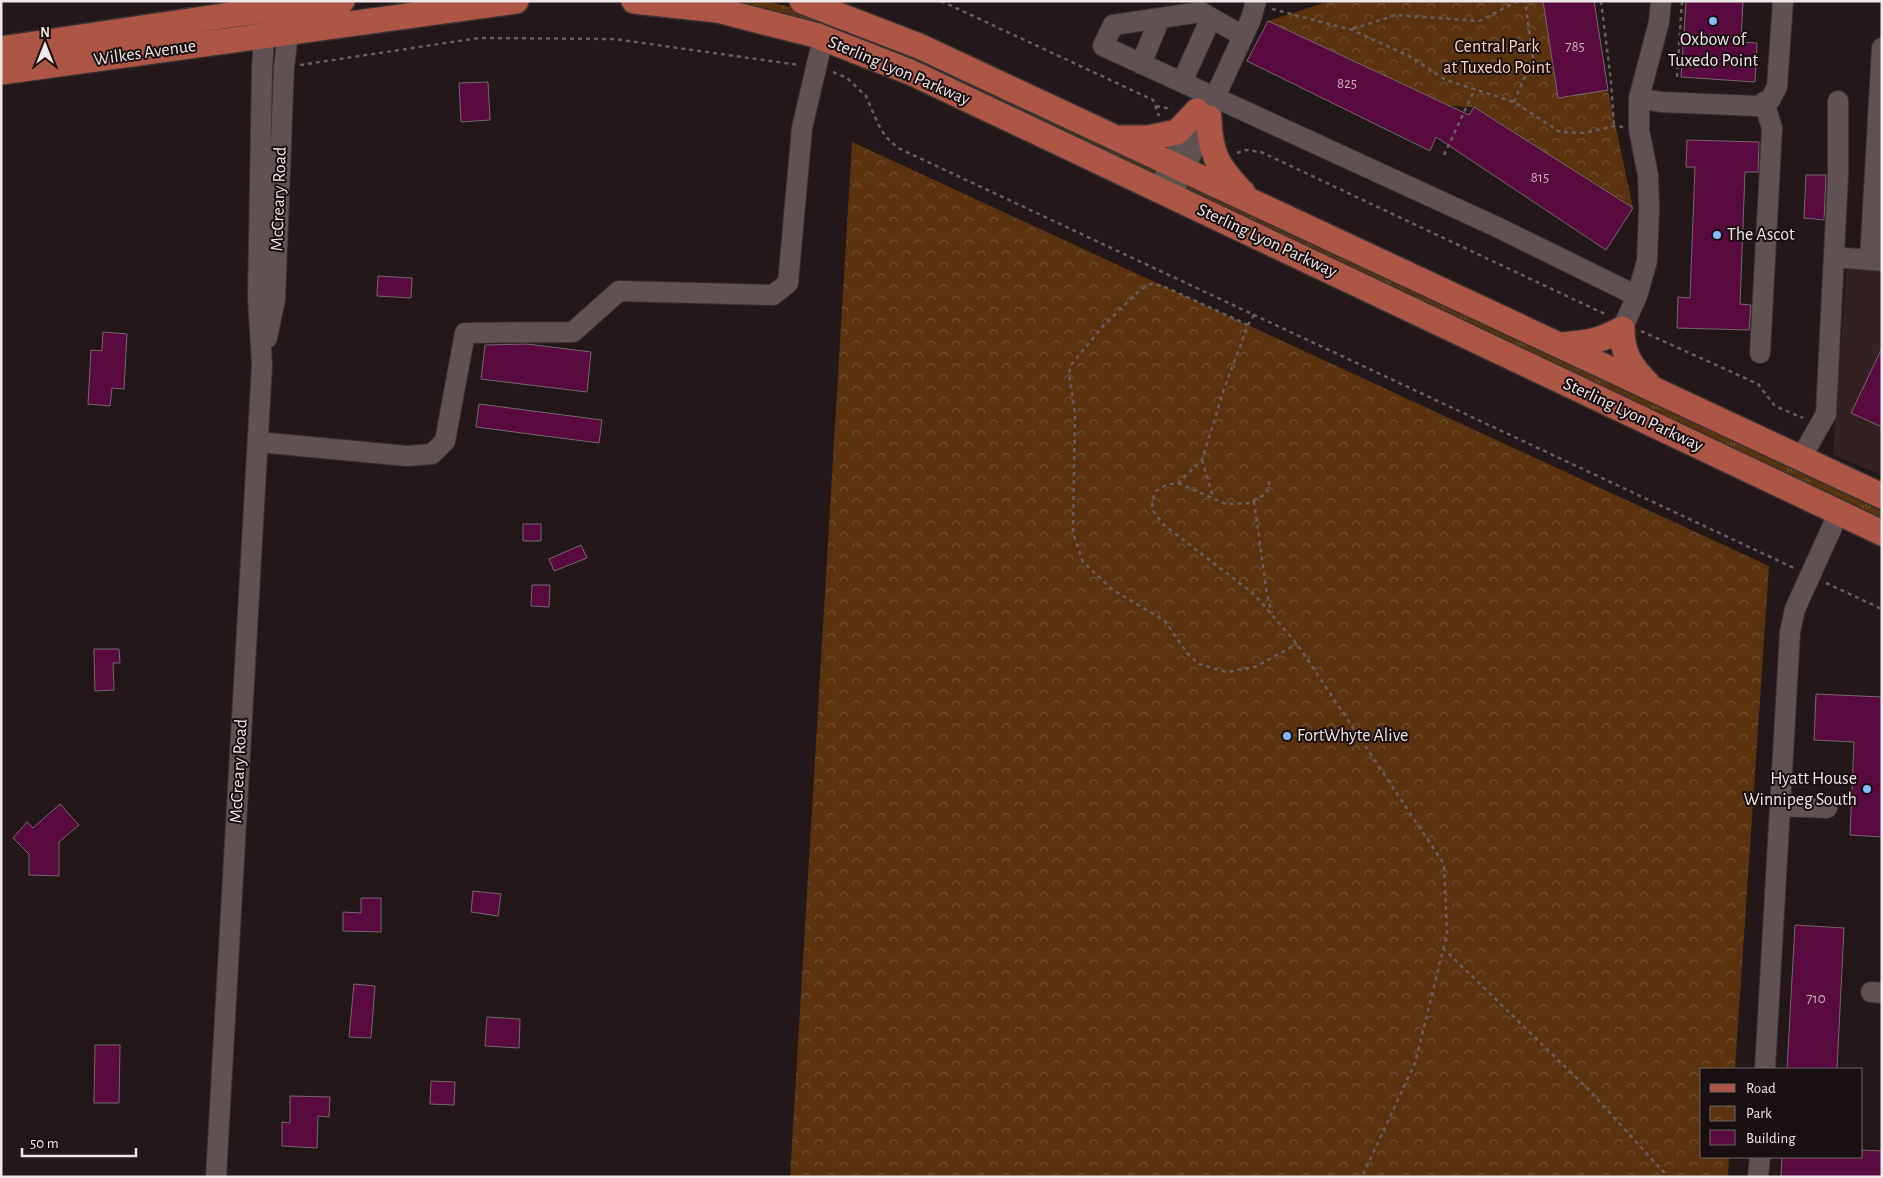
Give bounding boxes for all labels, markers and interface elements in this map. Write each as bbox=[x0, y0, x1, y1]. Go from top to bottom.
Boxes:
marker: Oxbow of Tuxedo Point bbox=[1707, 15, 1719, 27]
north arrow bbox=[20, 20, 70, 70]
text: N bbox=[40, 26, 50, 40]
place label: Oxbow of Tuxedo Point bbox=[1668, 31, 1758, 70]
street label: Sterling Lyon Parkway bbox=[826, 33, 973, 109]
street label: Wilkes Avenue bbox=[93, 37, 197, 69]
park label: Central Park at Tuxedo Point bbox=[1443, 38, 1551, 77]
house number: 785 bbox=[1565, 39, 1585, 54]
house number: 825 bbox=[1337, 76, 1357, 91]
street label: McCreary Road bbox=[268, 146, 290, 252]
house number: 815 bbox=[1531, 170, 1549, 185]
street label: Sterling Lyon Parkway bbox=[1194, 201, 1340, 281]
place label: The Ascot bbox=[1727, 226, 1795, 244]
marker: The Ascot bbox=[1711, 229, 1723, 241]
street label: Sterling Lyon Parkway bbox=[1560, 375, 1706, 455]
street label: McCreary Road bbox=[227, 718, 251, 824]
place label: FortWhyte Alive bbox=[1297, 727, 1408, 745]
marker: FortWhyte Alive bbox=[1281, 730, 1293, 742]
place label: Hyatt House Winnipeg South bbox=[1744, 770, 1857, 809]
marker: Hyatt House Winnipeg South bbox=[1861, 783, 1873, 795]
house number: 710 bbox=[1806, 991, 1826, 1006]
legend bbox=[1700, 1068, 1863, 1158]
text: Road bbox=[1746, 1081, 1776, 1096]
text: Park bbox=[1746, 1106, 1772, 1121]
scale bar bbox=[22, 1126, 136, 1158]
text: Building bbox=[1746, 1131, 1796, 1146]
text: 50 m bbox=[30, 1136, 59, 1151]

